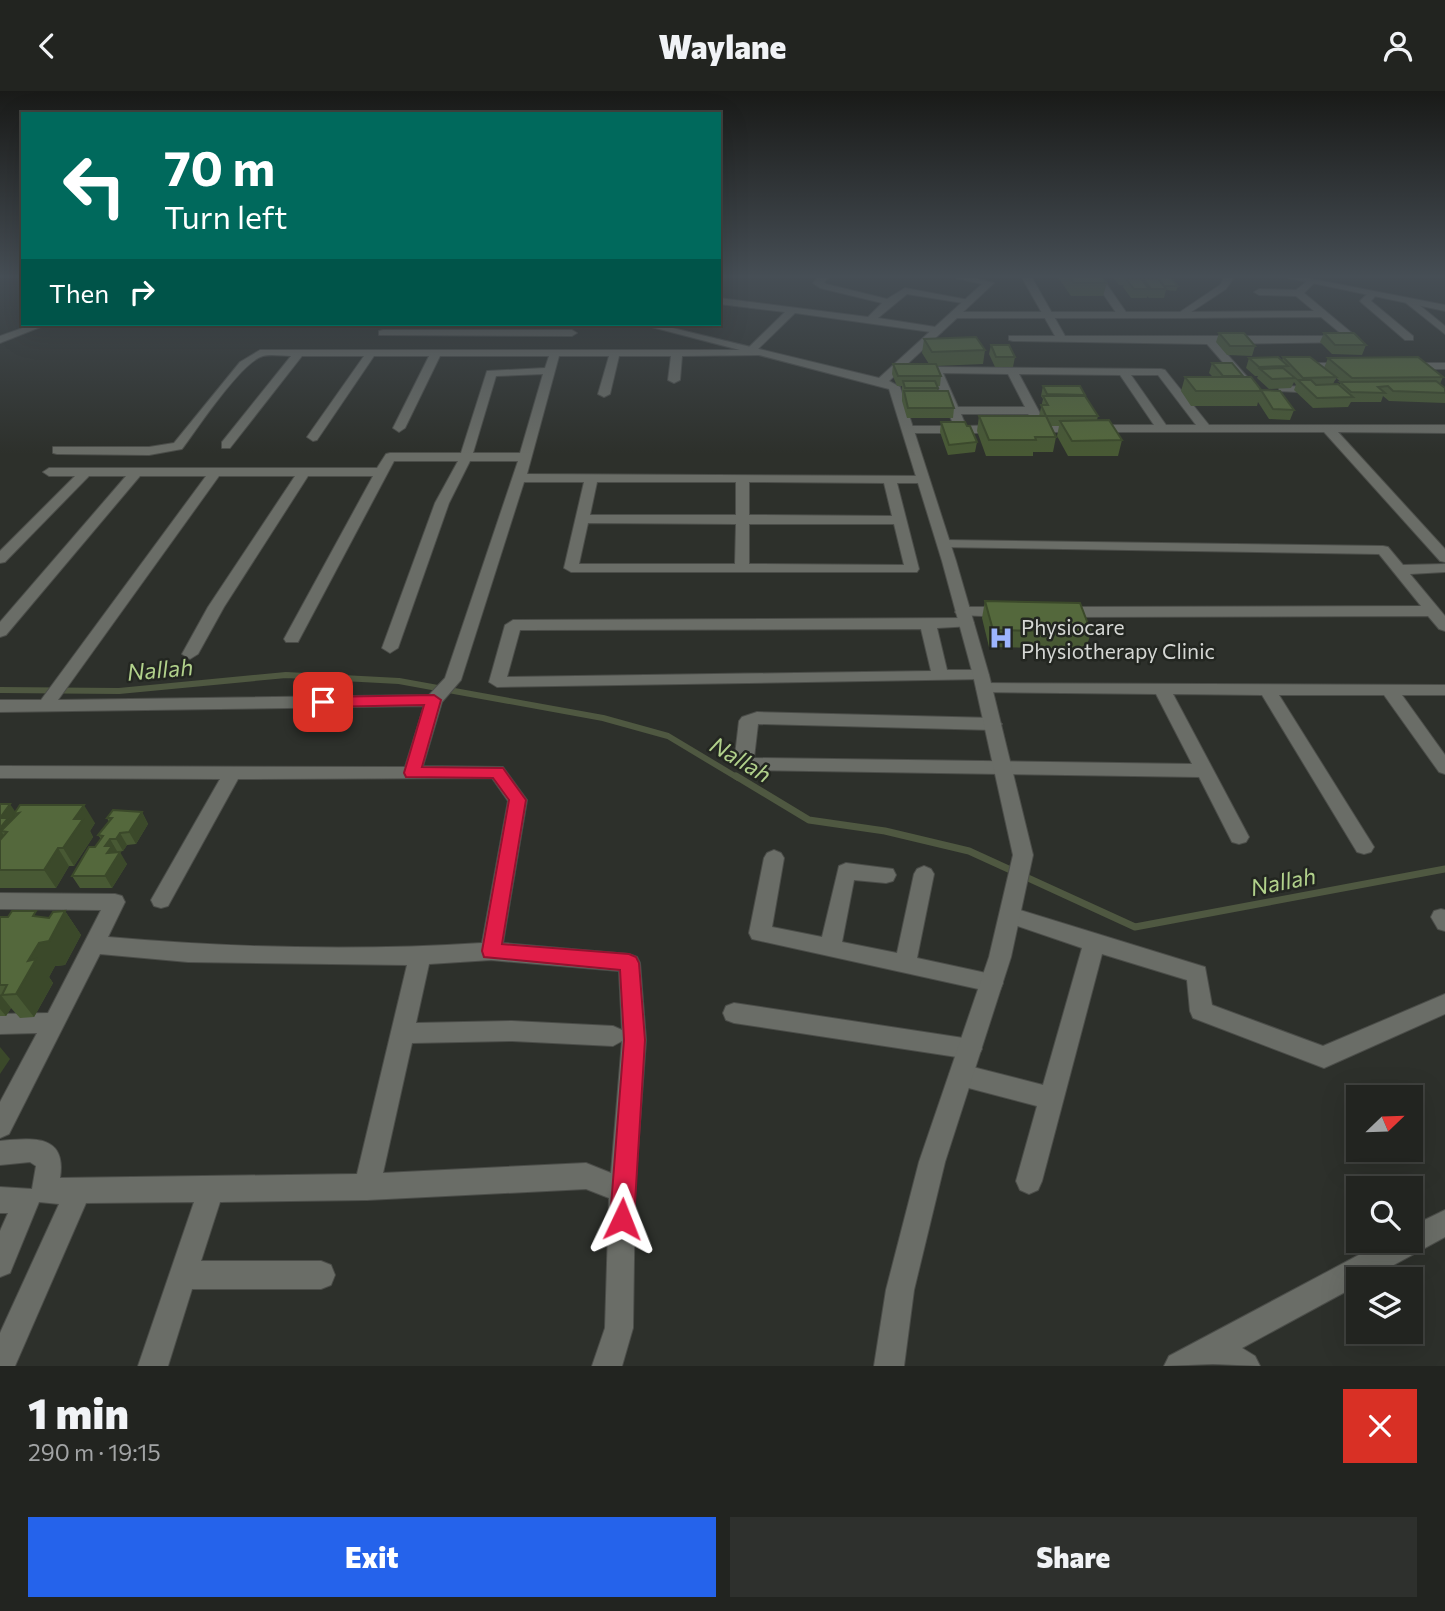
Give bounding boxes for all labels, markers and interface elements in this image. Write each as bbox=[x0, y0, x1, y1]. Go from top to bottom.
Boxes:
text: Waylane bbox=[659, 26, 786, 66]
icon: back bbox=[28, 27, 66, 65]
icon: person bbox=[1379, 27, 1417, 65]
text: 70 m bbox=[164, 136, 275, 196]
icon: left bbox=[49, 140, 140, 231]
text: Turn left bbox=[164, 196, 288, 236]
icon: right bbox=[123, 273, 161, 311]
text: Then bbox=[49, 277, 109, 308]
place label: Physiocare Physiotherapy Clinic bbox=[1021, 614, 1215, 663]
hospital icon: Physiocare Physiotherapy Clinic bbox=[987, 624, 1015, 652]
water label: Nallah bbox=[126, 652, 194, 686]
pin bbox=[293, 672, 353, 732]
icon: arrive bbox=[304, 683, 342, 721]
water label: Nallah bbox=[705, 730, 777, 788]
water label: Nallah bbox=[1248, 861, 1318, 901]
north arrow bbox=[1346, 1085, 1423, 1162]
map controls bbox=[1346, 1085, 1423, 1344]
button: search bbox=[1346, 1176, 1423, 1253]
position arrow bbox=[585, 1182, 659, 1256]
button: layers bbox=[1346, 1267, 1423, 1344]
text: 1 min bbox=[28, 1386, 129, 1438]
button: close bbox=[1343, 1389, 1417, 1463]
text: 290 m · 19:15 bbox=[28, 1438, 161, 1466]
button: Exit bbox=[28, 1517, 716, 1597]
button: Share bbox=[730, 1517, 1417, 1597]

